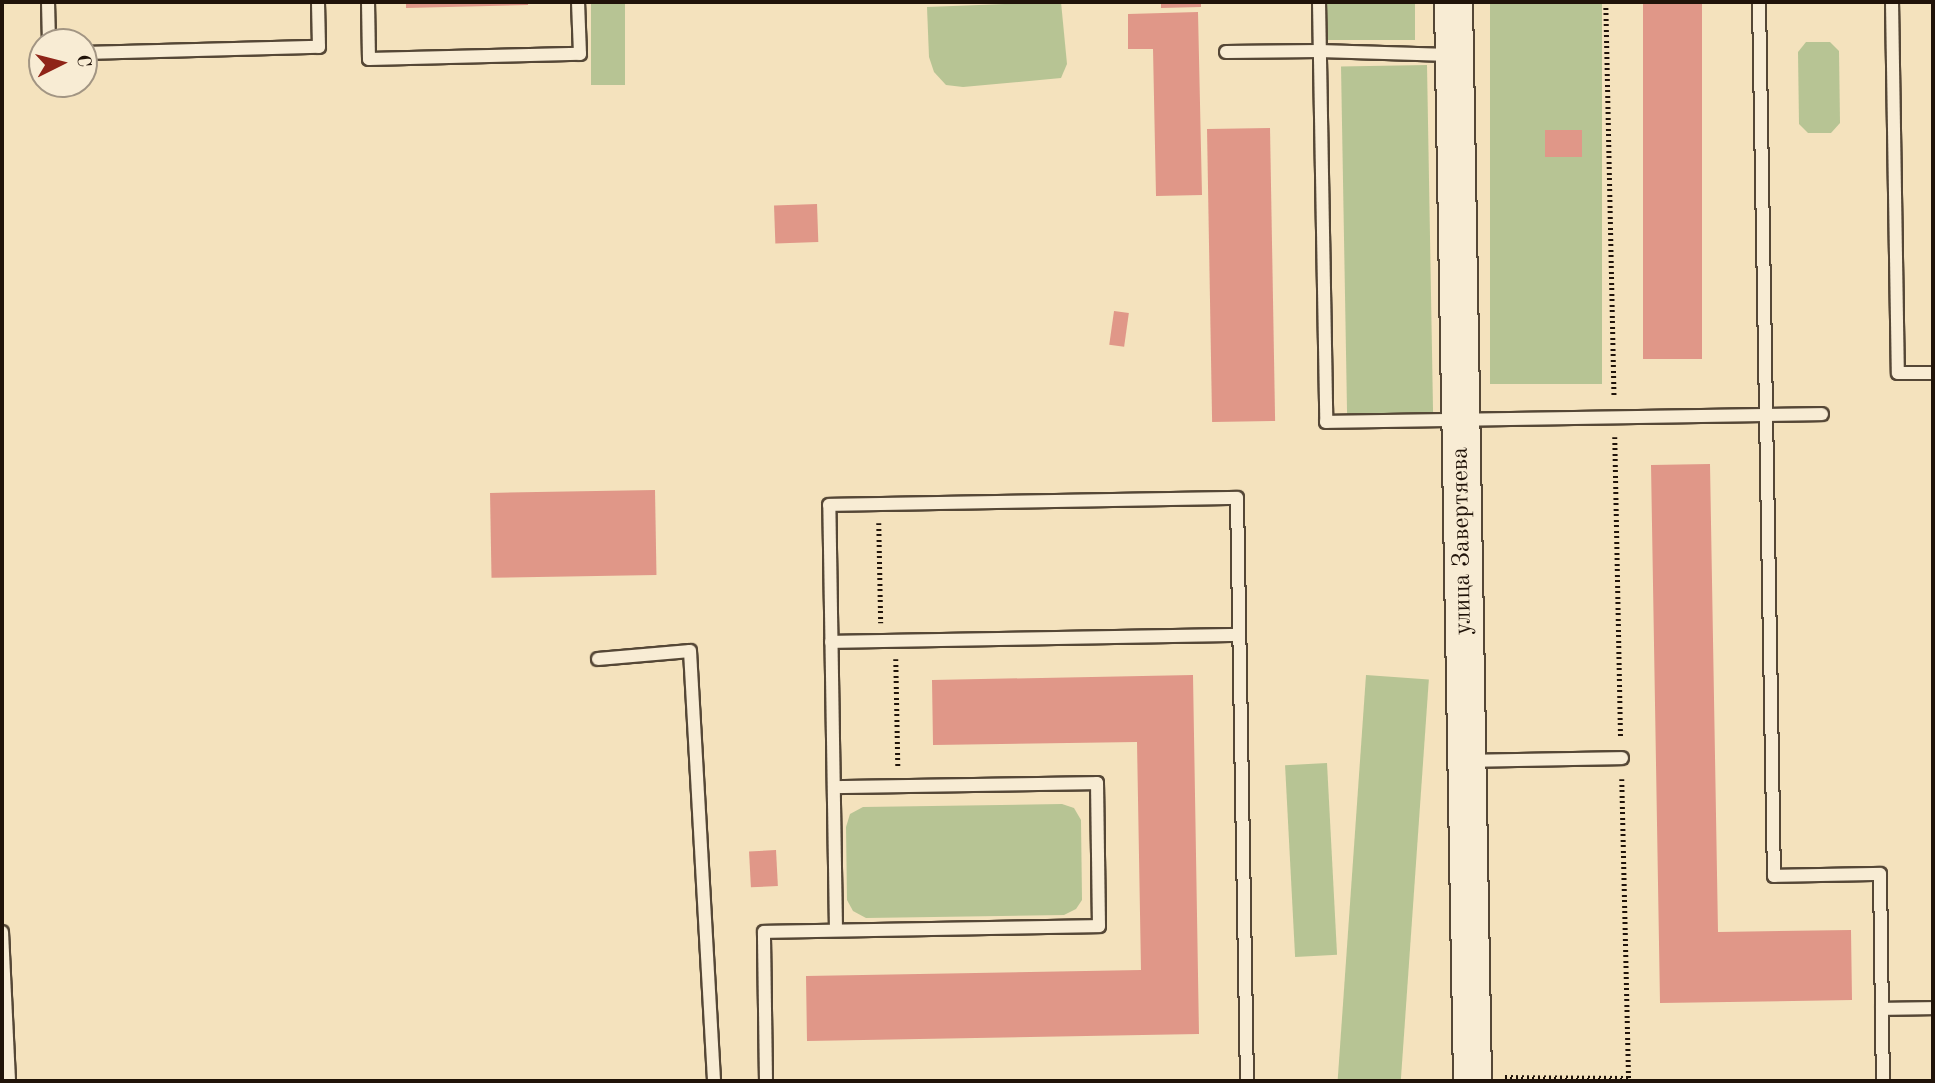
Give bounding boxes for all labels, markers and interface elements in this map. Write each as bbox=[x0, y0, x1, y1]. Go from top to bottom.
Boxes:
north arrow bbox=[28, 28, 98, 98]
text: С bbox=[72, 54, 92, 68]
street label: улица Завертяева bbox=[1447, 447, 1479, 635]

